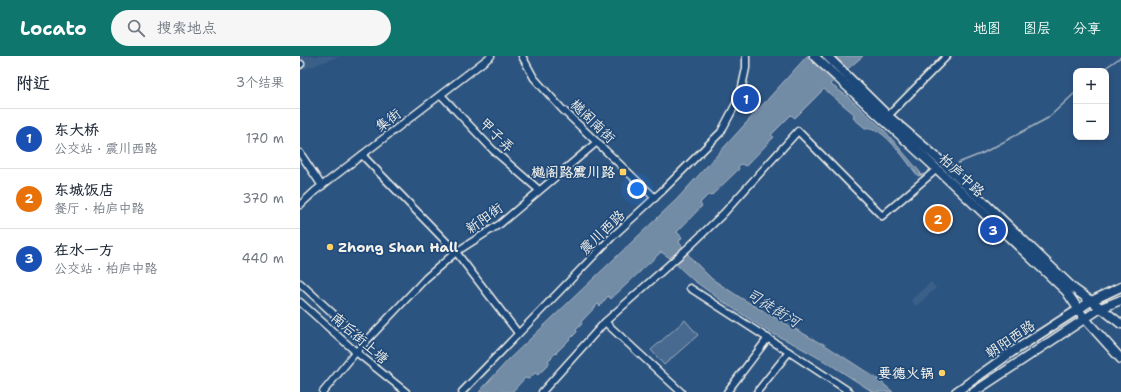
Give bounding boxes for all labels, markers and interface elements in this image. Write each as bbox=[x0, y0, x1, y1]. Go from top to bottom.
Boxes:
search box bbox=[111, 10, 391, 46]
text: Locato bbox=[20, 16, 87, 41]
icon: search bbox=[125, 17, 147, 39]
text: 搜索地点 bbox=[157, 18, 217, 38]
text: 地图 bbox=[973, 19, 1001, 37]
text: 图层 bbox=[1023, 19, 1051, 37]
text: 分享 bbox=[1073, 19, 1101, 37]
map controls bbox=[1073, 68, 1109, 140]
button: + bbox=[1073, 68, 1109, 104]
text: 附近 bbox=[16, 72, 50, 94]
text: 3个结果 bbox=[236, 74, 284, 91]
pin: 1 bbox=[733, 84, 759, 114]
street label: 樾阁南街 bbox=[567, 95, 619, 147]
street label: 集街 bbox=[371, 104, 405, 136]
button: − bbox=[1073, 104, 1109, 140]
street label: 甲子弄 bbox=[476, 114, 518, 156]
text: 东大桥 bbox=[54, 120, 99, 140]
text: 1 bbox=[26, 130, 32, 147]
text: 170 m bbox=[246, 130, 284, 147]
text: 公交站 · 震川西路 bbox=[54, 140, 158, 157]
street label: 柏庐中路 bbox=[935, 149, 989, 201]
place label: 樾阁路震川路 bbox=[531, 163, 615, 181]
marker: 樾阁路震川路 bbox=[618, 167, 628, 177]
your location bbox=[627, 179, 647, 199]
text: 东城饭店 bbox=[54, 180, 114, 200]
text: 2 bbox=[24, 190, 34, 207]
text: 370 m bbox=[242, 190, 284, 207]
street label: 新阳街 bbox=[462, 199, 506, 237]
text: 餐厅 · 柏庐中路 bbox=[54, 200, 145, 217]
pin: 2 bbox=[925, 204, 951, 234]
street label: 震川西路 bbox=[576, 206, 628, 258]
pin: 3 bbox=[980, 215, 1006, 245]
place label: Zhong Shan Hall bbox=[338, 238, 459, 256]
text: 在水一方 bbox=[54, 240, 114, 260]
marker: Zhong Shan Hall bbox=[325, 242, 335, 252]
text: 3 bbox=[24, 250, 34, 267]
text: 440 m bbox=[242, 250, 284, 267]
text: 公交站 · 柏庐中路 bbox=[54, 260, 158, 277]
water label: 司徒街河 bbox=[742, 284, 806, 334]
street label: 南后街上塘 bbox=[328, 308, 392, 368]
street label: 朝阳西路 bbox=[982, 316, 1038, 362]
place label: 要德火锅 bbox=[878, 364, 934, 382]
marker: 要德火锅 bbox=[937, 368, 947, 378]

